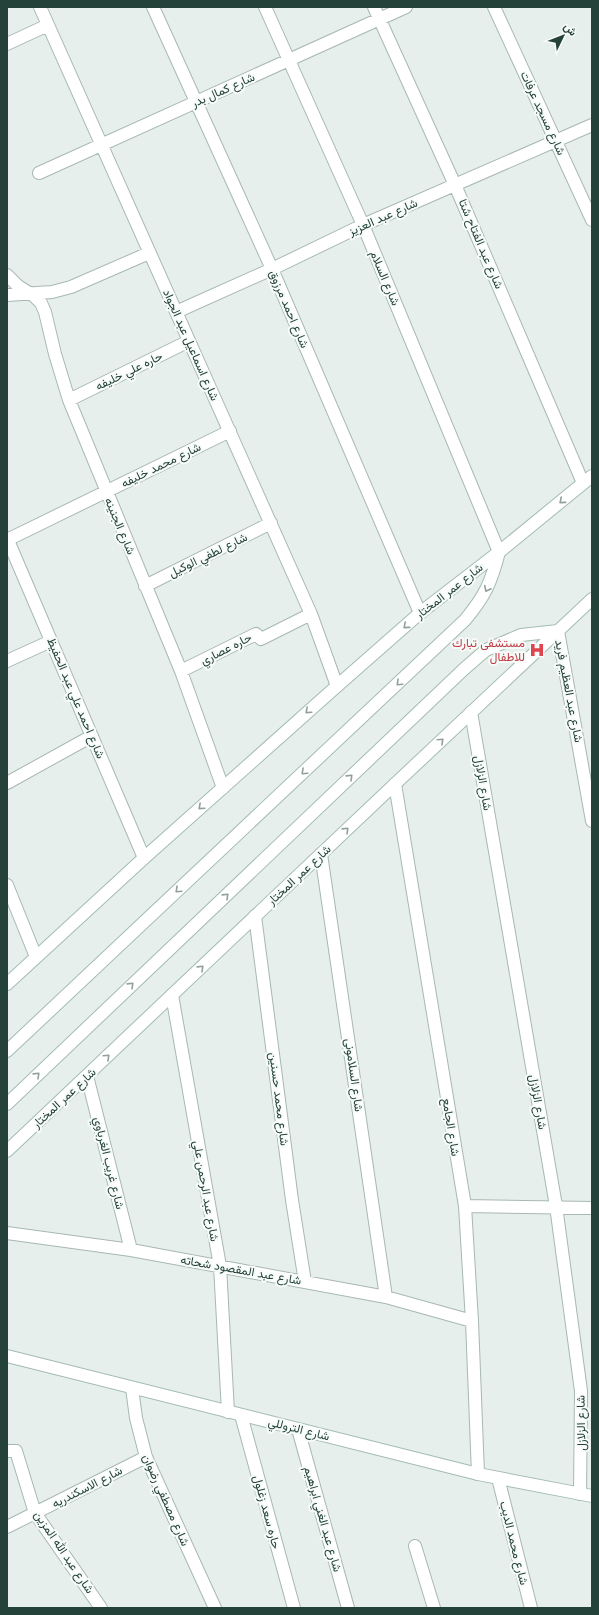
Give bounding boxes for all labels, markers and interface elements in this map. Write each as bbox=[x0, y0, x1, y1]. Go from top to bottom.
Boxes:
north arrow bbox=[543, 16, 583, 56]
text: ش bbox=[561, 20, 579, 39]
street label: شارع مسجد عرفات bbox=[516, 69, 569, 158]
street label: شارع كمال بدر bbox=[188, 70, 258, 112]
street label: شارع عبد العزيز bbox=[345, 196, 421, 241]
street label: شارع عبد الفتاح شتا bbox=[454, 197, 506, 292]
street label: شارع السلام bbox=[365, 248, 403, 308]
street label: شارع احمد مرزوق bbox=[264, 268, 312, 351]
street label: شارع اسماعيل عبد الجواد bbox=[158, 287, 222, 404]
street label: حاره علي خليفه bbox=[93, 349, 166, 396]
street label: شارع محمد خليفه bbox=[119, 440, 204, 492]
street label: شارع الجنينه bbox=[100, 495, 138, 557]
one-way arrow bbox=[559, 496, 567, 503]
street label: شارع لطفي الوكيل bbox=[166, 530, 251, 583]
street label: شارع عمر المختار bbox=[412, 560, 487, 624]
one-way arrow bbox=[484, 585, 492, 592]
one-way arrow bbox=[403, 621, 411, 628]
street label: حاره عصاري bbox=[198, 630, 255, 671]
street label: شارع احمد علي عبد الحفيظ bbox=[41, 635, 108, 762]
place label: مستشفى تبارك للاطفال bbox=[452, 636, 525, 665]
street label: شارع عبد العظيم فريد bbox=[550, 638, 586, 744]
hospital icon: مستشفى تبارك للاطفال bbox=[528, 641, 546, 659]
one-way arrow bbox=[396, 679, 403, 686]
one-way arrow bbox=[305, 707, 313, 714]
one-way arrow bbox=[436, 739, 443, 746]
street label: شارع الزلازل bbox=[469, 754, 495, 812]
one-way arrow bbox=[301, 768, 309, 775]
one-way arrow bbox=[345, 774, 353, 782]
one-way arrow bbox=[198, 803, 206, 810]
one-way arrow bbox=[341, 827, 349, 835]
street label: شارع عمر المختار bbox=[264, 842, 335, 910]
one-way arrow bbox=[175, 885, 183, 893]
one-way arrow bbox=[221, 893, 229, 900]
one-way arrow bbox=[196, 965, 204, 972]
one-way arrow bbox=[127, 983, 134, 990]
street label: شارع السلامونى bbox=[340, 1037, 366, 1113]
street label: شارع محمد حسنين bbox=[264, 1051, 292, 1147]
one-way arrow bbox=[102, 1055, 109, 1062]
street label: شارع عمر المختار bbox=[29, 1065, 100, 1133]
one-way arrow bbox=[32, 1072, 40, 1080]
street label: شارع الزلازل bbox=[524, 1073, 550, 1131]
street label: شارع الجامع bbox=[438, 1097, 463, 1157]
street label: شارع غريب الغرباوي bbox=[88, 1115, 127, 1211]
street label: شارع عبد الرحمن علي bbox=[187, 1139, 222, 1243]
street label: شارع عبد المقصود شحاته bbox=[179, 1252, 302, 1289]
street label: شارع الزلازل bbox=[574, 1395, 590, 1451]
street label: شارع التروللي bbox=[266, 1415, 331, 1446]
street label: شارع مصطفي رضوان bbox=[137, 1452, 192, 1549]
street label: شارع الاسكندريه bbox=[49, 1463, 125, 1513]
street label: شارع عبد الغني ابراهيم bbox=[298, 1465, 345, 1574]
street label: حاره سعد زغلول bbox=[249, 1474, 284, 1551]
street label: شارع محمد الديب bbox=[495, 1500, 531, 1587]
street label: شارع عبد الله المزين bbox=[30, 1508, 97, 1597]

